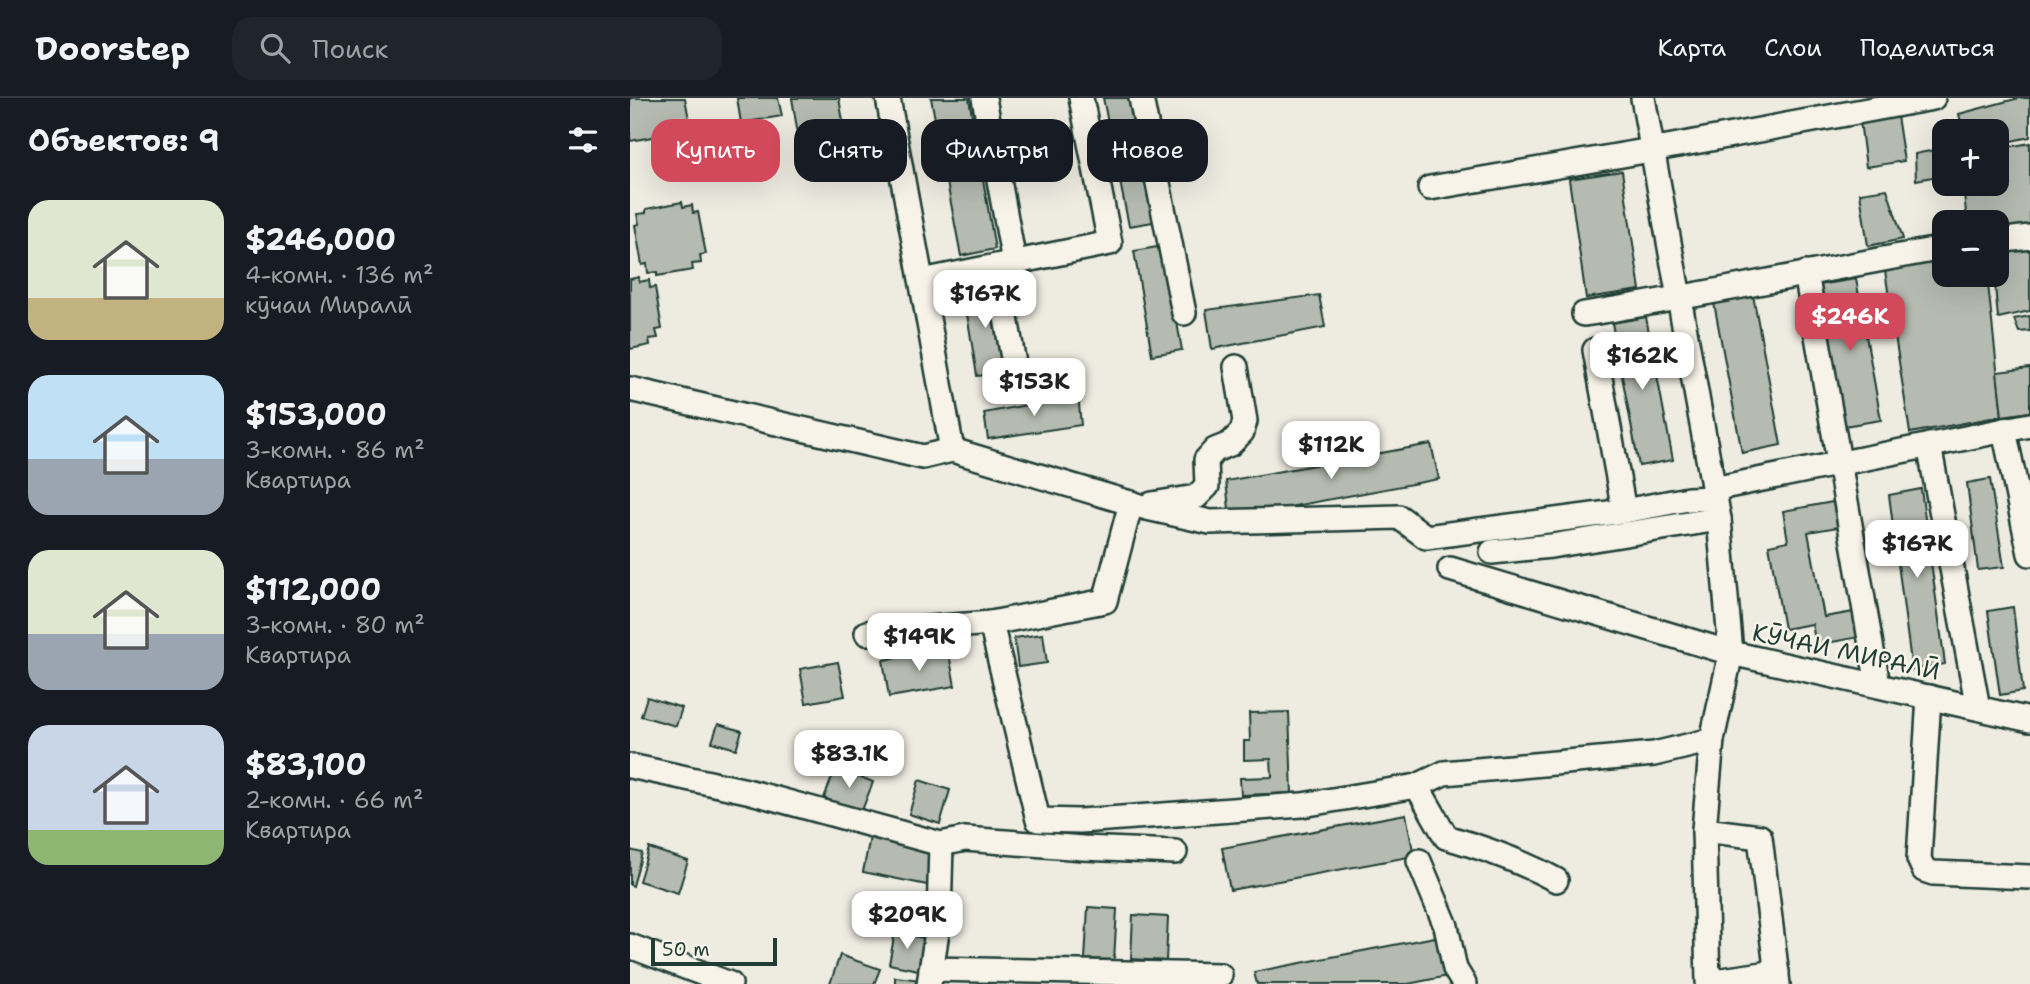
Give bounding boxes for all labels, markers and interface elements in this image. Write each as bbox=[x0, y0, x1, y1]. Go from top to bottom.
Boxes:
search box bbox=[232, 17, 722, 80]
text: Doorstep bbox=[35, 26, 190, 71]
icon: search bbox=[256, 29, 294, 67]
text: Поиск bbox=[312, 31, 388, 66]
text: Карта bbox=[1658, 32, 1726, 64]
text: Слои bbox=[1764, 32, 1822, 64]
text: Поделиться bbox=[1860, 32, 1995, 64]
chip: Купить bbox=[651, 119, 780, 182]
chip: Снять bbox=[794, 119, 907, 182]
chip: Фильтры bbox=[921, 119, 1073, 182]
chip: Новое bbox=[1087, 119, 1208, 182]
map controls bbox=[1932, 119, 2009, 287]
button: + bbox=[1932, 119, 2009, 196]
text: Объектов: 9 bbox=[28, 120, 220, 161]
icon: filters bbox=[564, 121, 602, 159]
button: − bbox=[1932, 210, 2009, 287]
text: $246,000 bbox=[245, 219, 396, 260]
icon: home bbox=[84, 228, 168, 312]
text: 4-комн. · 136 m² bbox=[245, 260, 434, 290]
pin: $167K bbox=[936, 271, 1034, 330]
text: $167K bbox=[949, 278, 1021, 308]
text: кӯчаи Миралӣ bbox=[245, 290, 412, 320]
pin: $246K bbox=[1801, 294, 1899, 353]
text: $246K bbox=[1811, 301, 1889, 331]
pin: $162K bbox=[1593, 332, 1691, 392]
text: $162K bbox=[1606, 340, 1678, 370]
pin: $153K bbox=[985, 358, 1083, 418]
text: $153K bbox=[998, 366, 1070, 396]
text: $153,000 bbox=[245, 394, 387, 435]
icon: home bbox=[84, 403, 168, 487]
pin: $112K bbox=[1282, 422, 1380, 481]
text: $112K bbox=[1298, 429, 1364, 459]
text: 3-комн. · 86 m² bbox=[245, 435, 425, 465]
text: Квартира bbox=[245, 465, 351, 495]
pin: $167K bbox=[1868, 520, 1966, 580]
text: $167K bbox=[1881, 528, 1953, 558]
text: $112,000 bbox=[245, 569, 381, 610]
icon: home bbox=[84, 578, 168, 662]
text: 3-комн. · 80 m² bbox=[245, 610, 425, 640]
pin: $149K bbox=[870, 614, 968, 673]
street label: КӮЧАИ МИРАЛӢ bbox=[1749, 616, 1943, 688]
text: $149K bbox=[883, 621, 955, 651]
text: Квартира bbox=[245, 640, 351, 670]
pin: $83.1K bbox=[792, 730, 906, 790]
text: $83.1K bbox=[810, 738, 888, 768]
text: $83,100 bbox=[245, 744, 366, 785]
icon: home bbox=[84, 753, 168, 837]
text: 2-комн. · 66 m² bbox=[245, 785, 424, 815]
text: Квартира bbox=[245, 815, 351, 845]
pin: $209K bbox=[858, 892, 956, 951]
text: $209K bbox=[868, 899, 946, 929]
scale bar bbox=[651, 935, 777, 967]
text: 50 m bbox=[662, 937, 710, 962]

